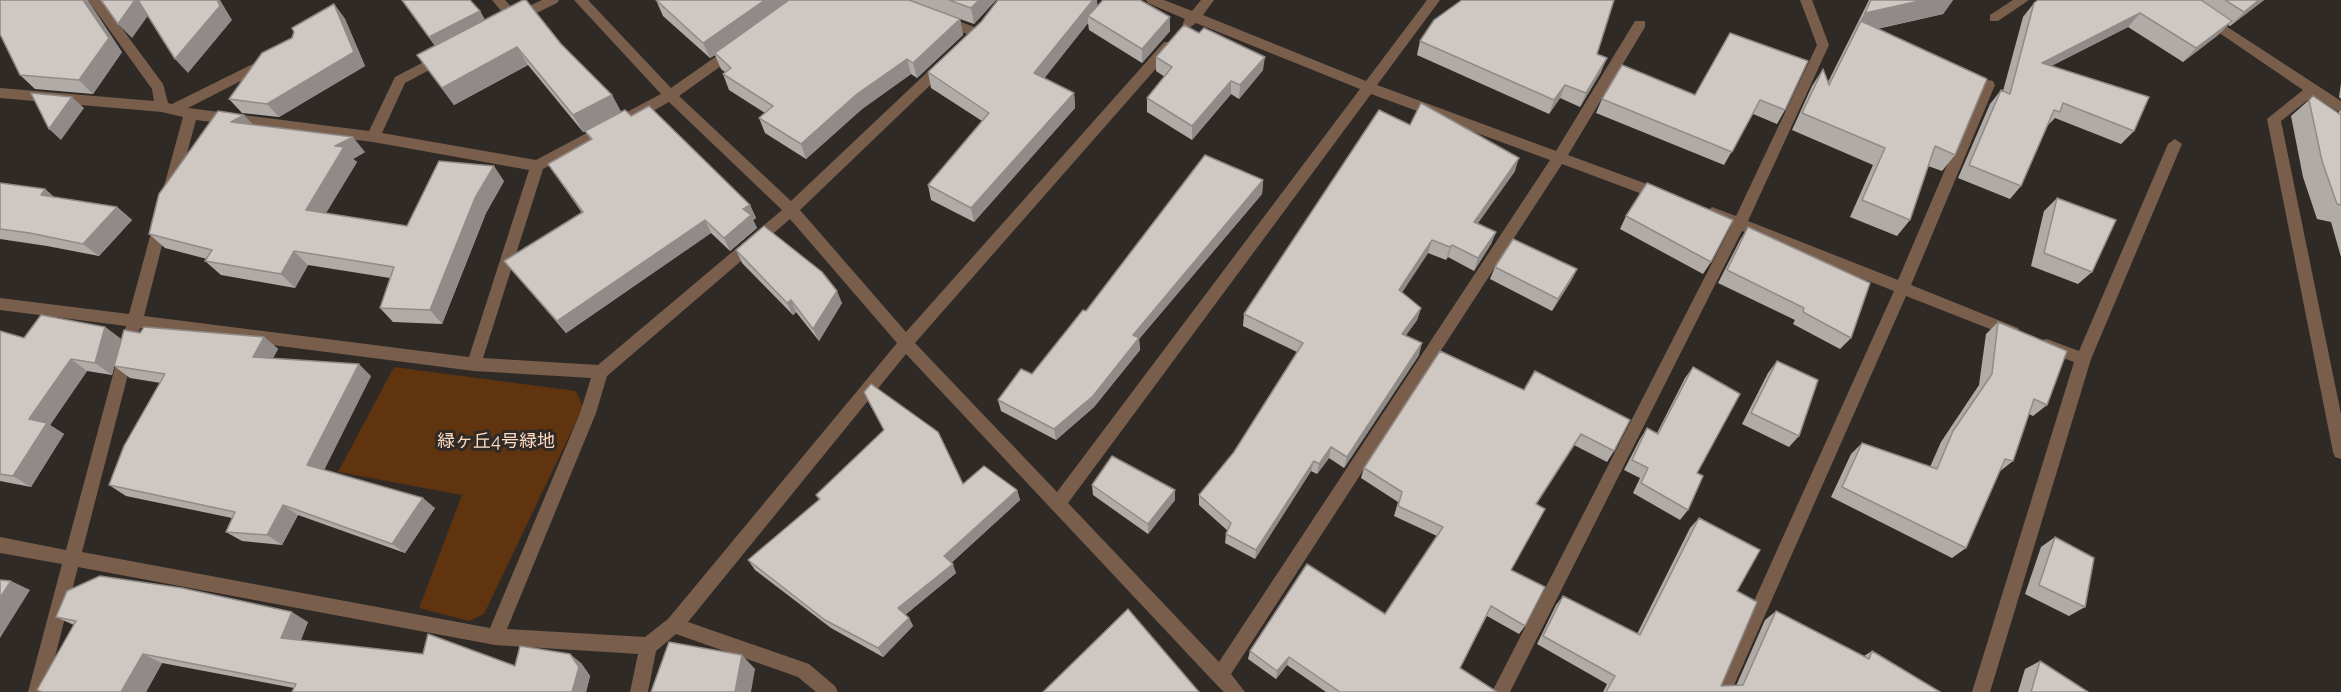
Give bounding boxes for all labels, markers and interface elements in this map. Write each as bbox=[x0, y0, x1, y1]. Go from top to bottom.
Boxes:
park label: 緑ヶ丘4号緑地 bbox=[437, 431, 555, 453]

